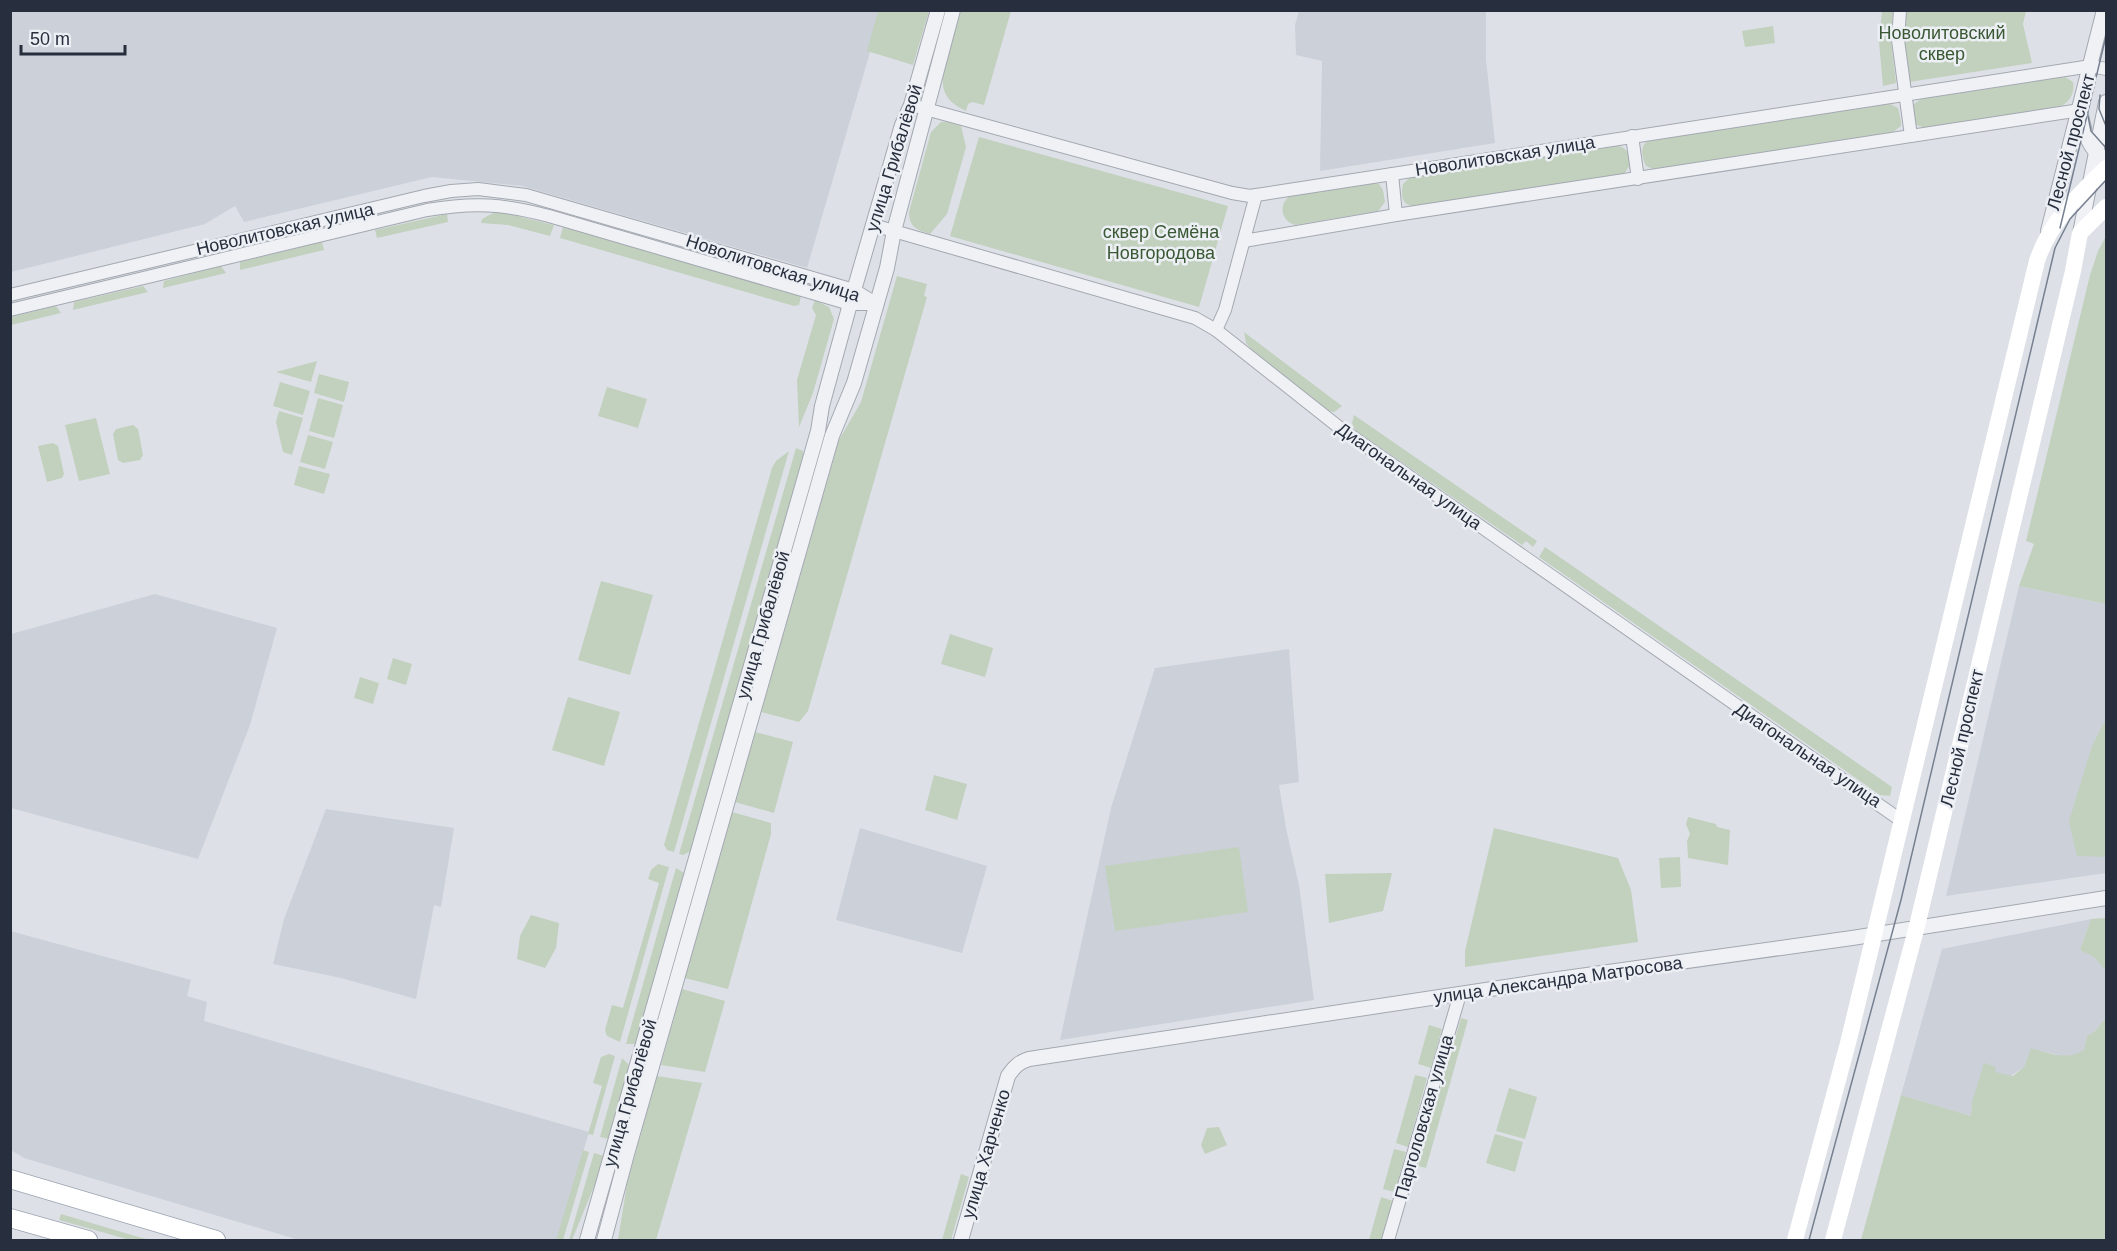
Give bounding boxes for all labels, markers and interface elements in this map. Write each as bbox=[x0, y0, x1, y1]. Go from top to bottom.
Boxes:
scale bar bbox=[21, 18, 124, 56]
park label: Новолитовский сквер bbox=[1879, 23, 2005, 64]
text: 50 m bbox=[30, 29, 70, 49]
street label: Лесной проспект bbox=[2043, 71, 2099, 213]
street label: улица Грибалёвой bbox=[862, 82, 926, 234]
street label: Новолитовская улица bbox=[1414, 132, 1597, 180]
street label: Новолитовская улица bbox=[194, 199, 377, 259]
park label: сквер Семёна Новгородова bbox=[1103, 222, 1220, 263]
street label: Новолитовская улица bbox=[684, 230, 863, 306]
street label: Диагональная улица bbox=[1333, 418, 1486, 534]
street label: улица Грибалёвой bbox=[732, 549, 794, 701]
street label: Лесной проспект bbox=[1936, 667, 1988, 809]
street label: Диагональная улица bbox=[1731, 698, 1886, 812]
street label: улица Александра Матросова bbox=[1432, 952, 1685, 1007]
street label: улица Грибалёвой bbox=[599, 1017, 661, 1169]
street label: Парголовская улица bbox=[1391, 1031, 1457, 1202]
street label: улица Харченко bbox=[958, 1087, 1014, 1221]

